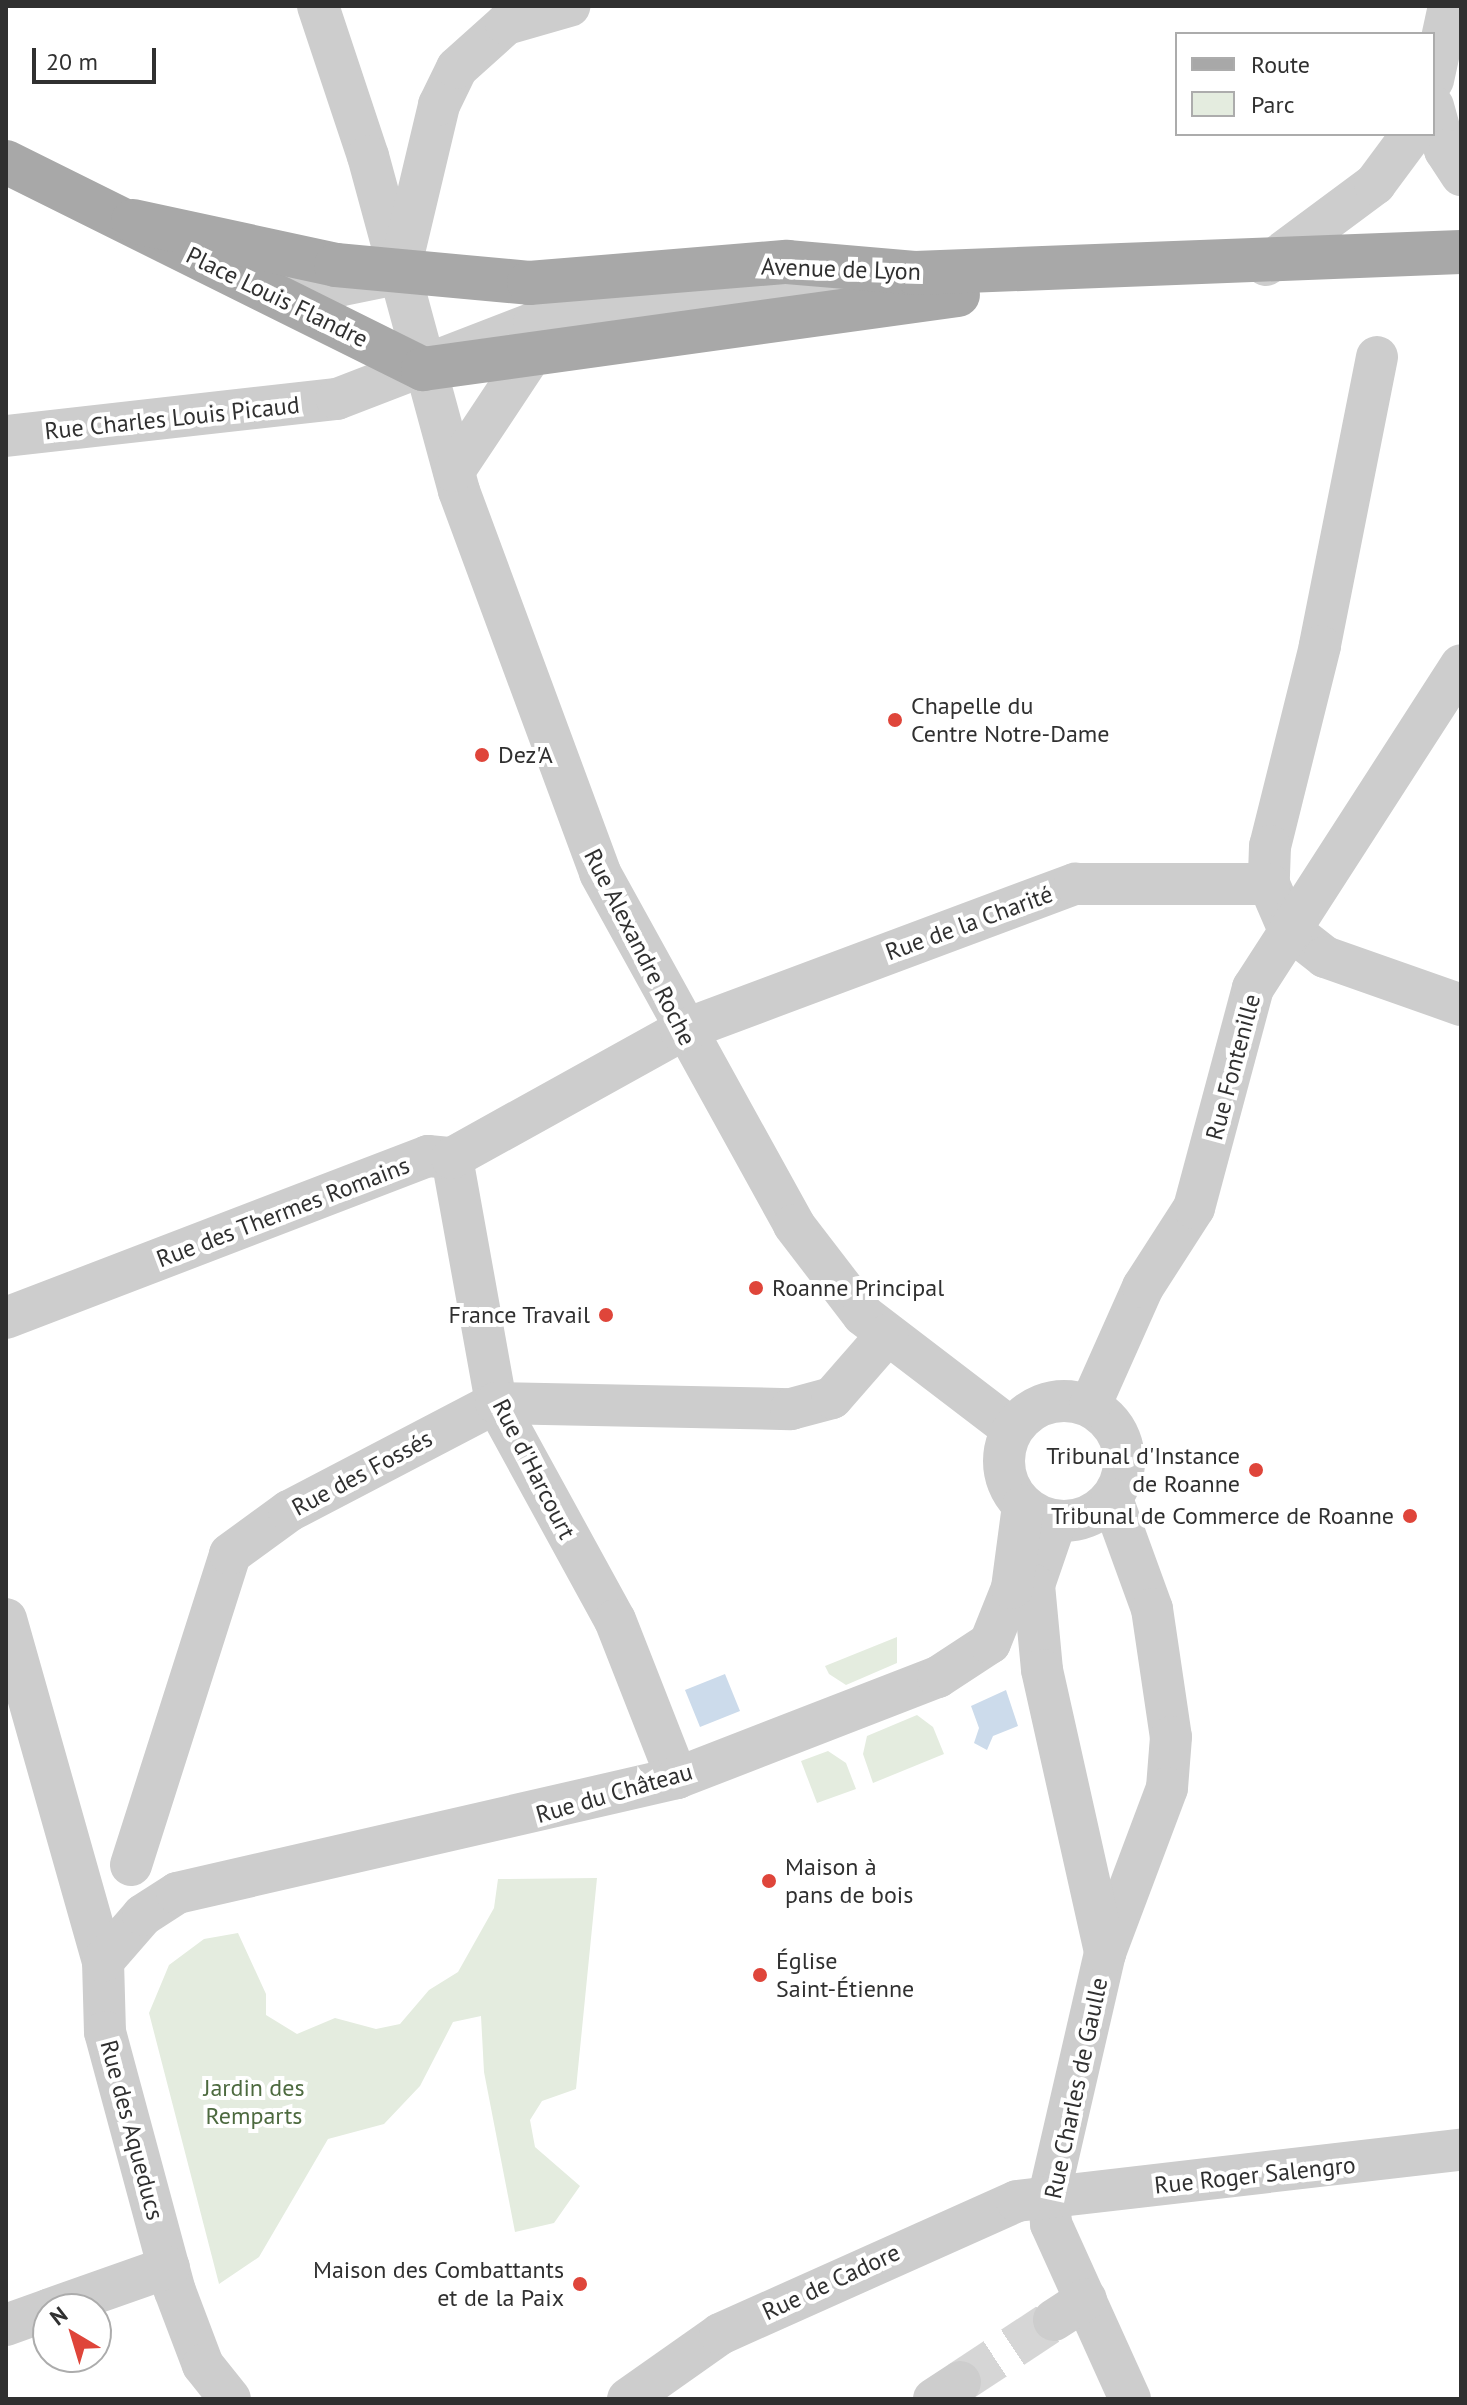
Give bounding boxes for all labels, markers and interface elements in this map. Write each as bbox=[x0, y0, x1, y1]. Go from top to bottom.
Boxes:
scale bar bbox=[36, 32, 160, 82]
legend bbox=[1175, 32, 1435, 136]
text: 20 m bbox=[46, 46, 98, 77]
text: Route bbox=[1251, 49, 1310, 80]
text: Parc bbox=[1251, 89, 1294, 120]
street label: Place Louis Flandre bbox=[181, 241, 373, 353]
street label: Avenue de Lyon bbox=[761, 252, 921, 286]
street label: Rue Charles Louis Picaud bbox=[43, 390, 301, 446]
place label: Chapelle du Centre Notre-Dame bbox=[911, 692, 1110, 748]
marker: Chapelle du Centre Notre-Dame bbox=[886, 711, 904, 729]
place label: Dez'A bbox=[498, 741, 553, 769]
marker: Dez'A bbox=[473, 746, 491, 764]
street label: Rue Alexandre Roche bbox=[578, 844, 702, 1050]
street label: Rue de la Charité bbox=[881, 879, 1057, 967]
street label: Rue Fontenille bbox=[1200, 991, 1266, 1143]
street label: Rue des Thermes Romains bbox=[152, 1150, 414, 1274]
place label: Roanne Principal bbox=[772, 1274, 944, 1302]
marker: Roanne Principal bbox=[747, 1279, 765, 1297]
place label: France Travail bbox=[448, 1301, 590, 1329]
marker: France Travail bbox=[597, 1306, 615, 1324]
street label: Rue d'Harcourt bbox=[486, 1394, 582, 1544]
street label: Rue des Fossés bbox=[287, 1424, 437, 1522]
place label: Tribunal d'Instance de Roanne bbox=[1046, 1442, 1240, 1498]
marker: Tribunal d'Instance de Roanne bbox=[1247, 1461, 1265, 1479]
place label: Tribunal de Commerce de Roanne bbox=[1051, 1502, 1394, 1530]
marker: Tribunal de Commerce de Roanne bbox=[1401, 1507, 1419, 1525]
street label: Rue du Château bbox=[532, 1757, 696, 1829]
place label: Maison à pans de bois bbox=[785, 1853, 913, 1909]
marker: Maison à pans de bois bbox=[760, 1872, 778, 1890]
place label: Église Saint-Étienne bbox=[776, 1947, 914, 2003]
marker: Église Saint-Étienne bbox=[751, 1966, 769, 1984]
street label: Rue Charles de Gaulle bbox=[1038, 1975, 1114, 2201]
street label: Rue des Aqueducs bbox=[94, 2037, 170, 2223]
park label: Jardin des Remparts bbox=[203, 2074, 305, 2130]
street label: Rue Roger Salengro bbox=[1153, 2150, 1357, 2200]
street label: Rue de Cadore bbox=[758, 2238, 904, 2326]
place label: Maison des Combattants et de la Paix bbox=[313, 2256, 564, 2312]
marker: Maison des Combattants et de la Paix bbox=[571, 2275, 589, 2293]
north arrow bbox=[32, 2293, 112, 2373]
text: N bbox=[44, 2300, 73, 2331]

